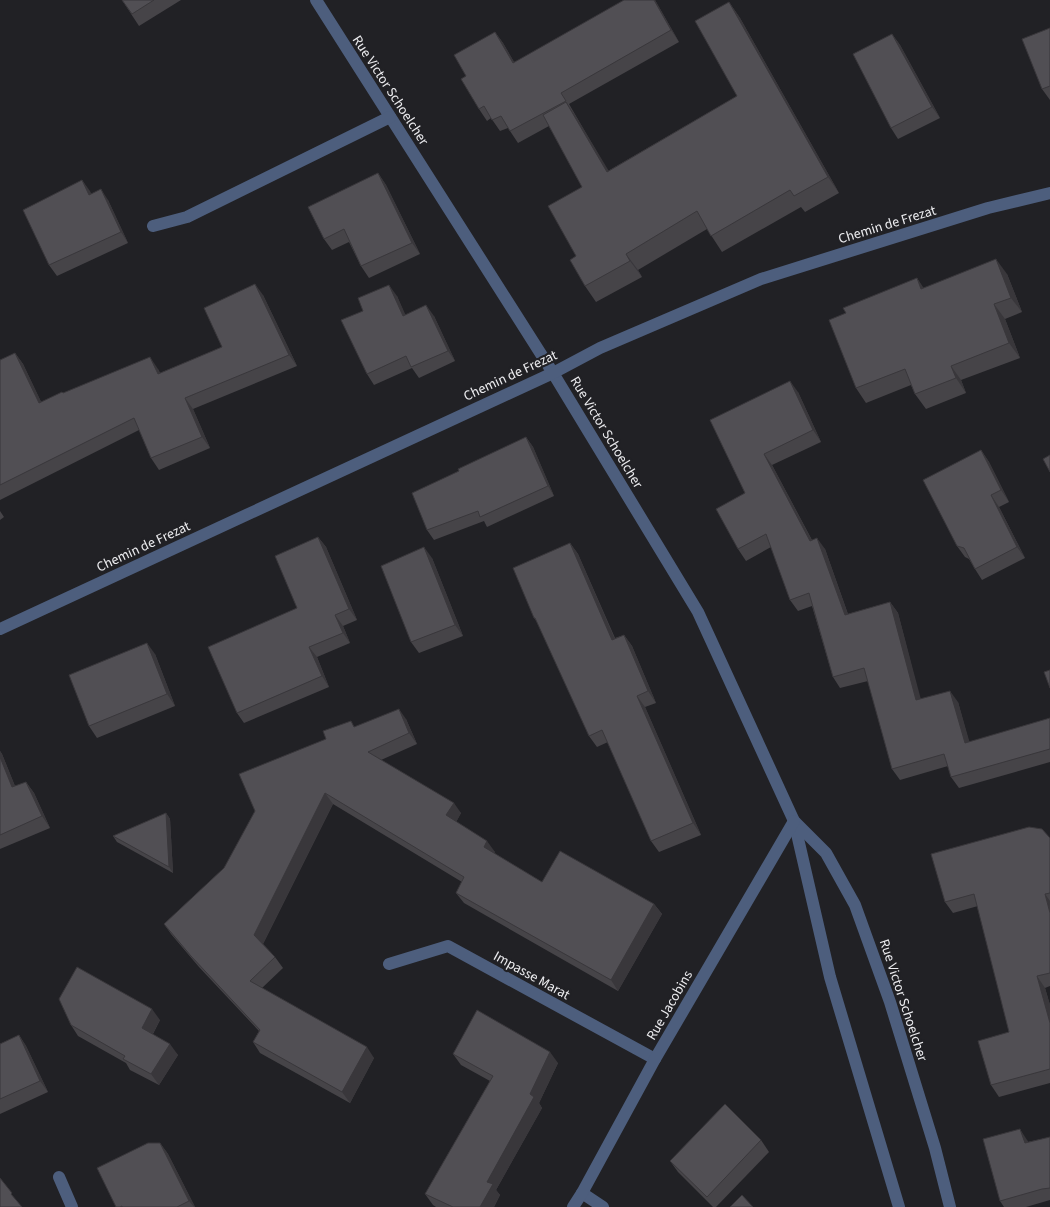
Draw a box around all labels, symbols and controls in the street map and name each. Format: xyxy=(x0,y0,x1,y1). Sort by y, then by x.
street label: Rue Victor Schoelcher xyxy=(347,32,433,150)
street label: Chemin de Frezat xyxy=(836,201,939,249)
street label: Chemin de Frezat xyxy=(460,345,561,406)
street label: Rue Victor Schoelcher xyxy=(565,373,648,492)
street label: Chemin de Frezat xyxy=(93,516,194,577)
street label: Rue Victor Schoelcher xyxy=(874,937,932,1064)
street label: Impasse Marat xyxy=(490,947,574,1005)
street label: Rue Jacobins xyxy=(642,967,698,1044)

